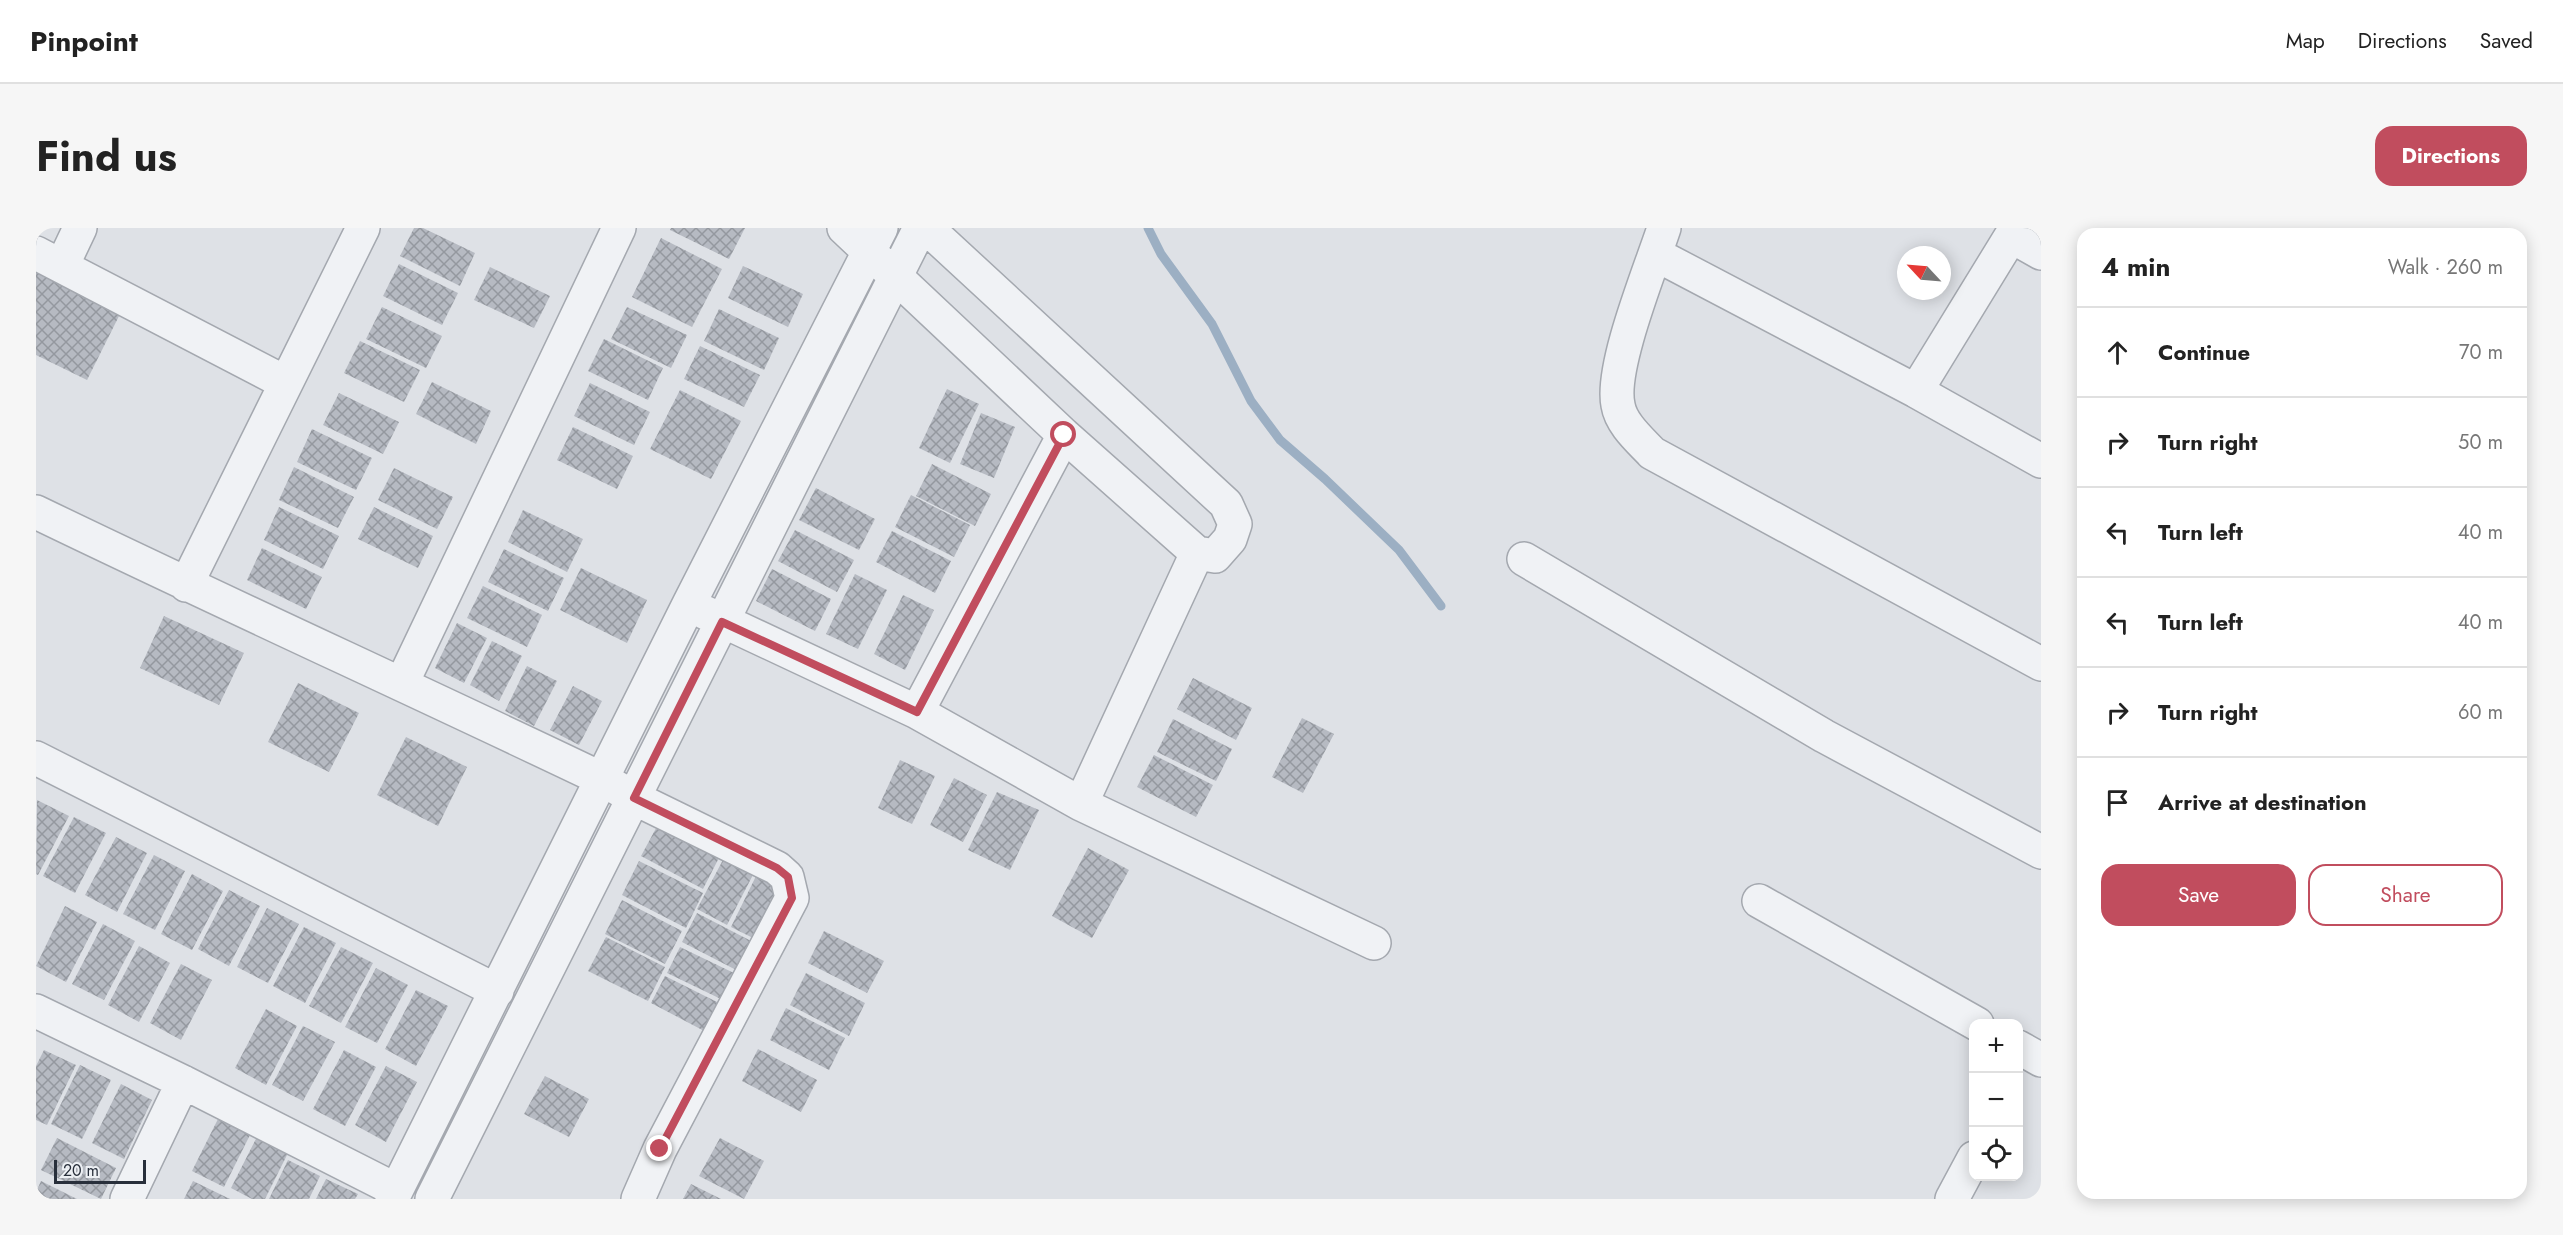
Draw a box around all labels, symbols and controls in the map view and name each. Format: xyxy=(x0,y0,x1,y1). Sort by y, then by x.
text: Pinpoint xyxy=(30,21,138,62)
text: Map xyxy=(2286,26,2325,56)
text: Directions xyxy=(2358,26,2447,56)
text: Saved xyxy=(2480,26,2533,56)
text: Find us xyxy=(36,126,177,187)
button: Directions xyxy=(2375,126,2527,186)
north arrow xyxy=(1897,246,1951,300)
text: 4 min xyxy=(2101,248,2170,286)
text: Walk · 260 m xyxy=(2388,253,2503,282)
icon: ahead xyxy=(2101,336,2134,369)
text: Continue xyxy=(2158,336,2250,368)
text: 70 m xyxy=(2459,338,2503,367)
route start xyxy=(1050,421,1076,447)
icon: right xyxy=(2101,426,2134,459)
text: Turn right xyxy=(2158,426,2258,458)
text: 50 m xyxy=(2458,428,2503,457)
icon: left xyxy=(2101,516,2134,549)
text: Turn left xyxy=(2158,516,2243,548)
text: 40 m xyxy=(2458,518,2503,547)
icon: left xyxy=(2101,606,2134,639)
text: Turn left xyxy=(2158,606,2243,638)
text: 40 m xyxy=(2458,608,2503,637)
icon: right xyxy=(2101,696,2134,729)
text: Turn right xyxy=(2158,696,2258,728)
text: 60 m xyxy=(2458,698,2503,727)
icon: arrive xyxy=(2101,786,2134,819)
text: Arrive at destination xyxy=(2158,786,2367,818)
button: Save xyxy=(2101,864,2296,926)
button: Share xyxy=(2308,864,2503,926)
map controls xyxy=(1969,1019,2023,1181)
button: + xyxy=(1969,1019,2023,1073)
button: − xyxy=(1969,1073,2023,1127)
button: locate xyxy=(1969,1127,2023,1181)
route end xyxy=(646,1135,672,1161)
scale bar xyxy=(54,1157,146,1184)
text: 20 m xyxy=(63,1159,99,1182)

